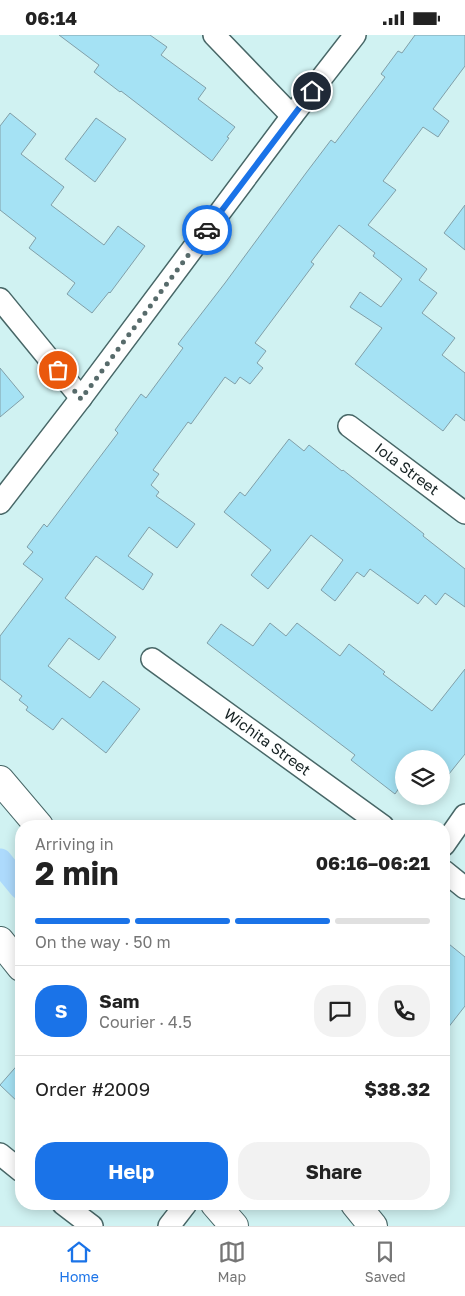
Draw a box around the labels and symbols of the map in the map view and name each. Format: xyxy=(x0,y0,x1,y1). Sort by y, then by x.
pin xyxy=(291,70,333,112)
courier xyxy=(182,205,232,255)
pin xyxy=(37,349,79,391)
street label: Iola Street xyxy=(372,439,443,498)
street label: Wichita Street xyxy=(221,704,315,779)

